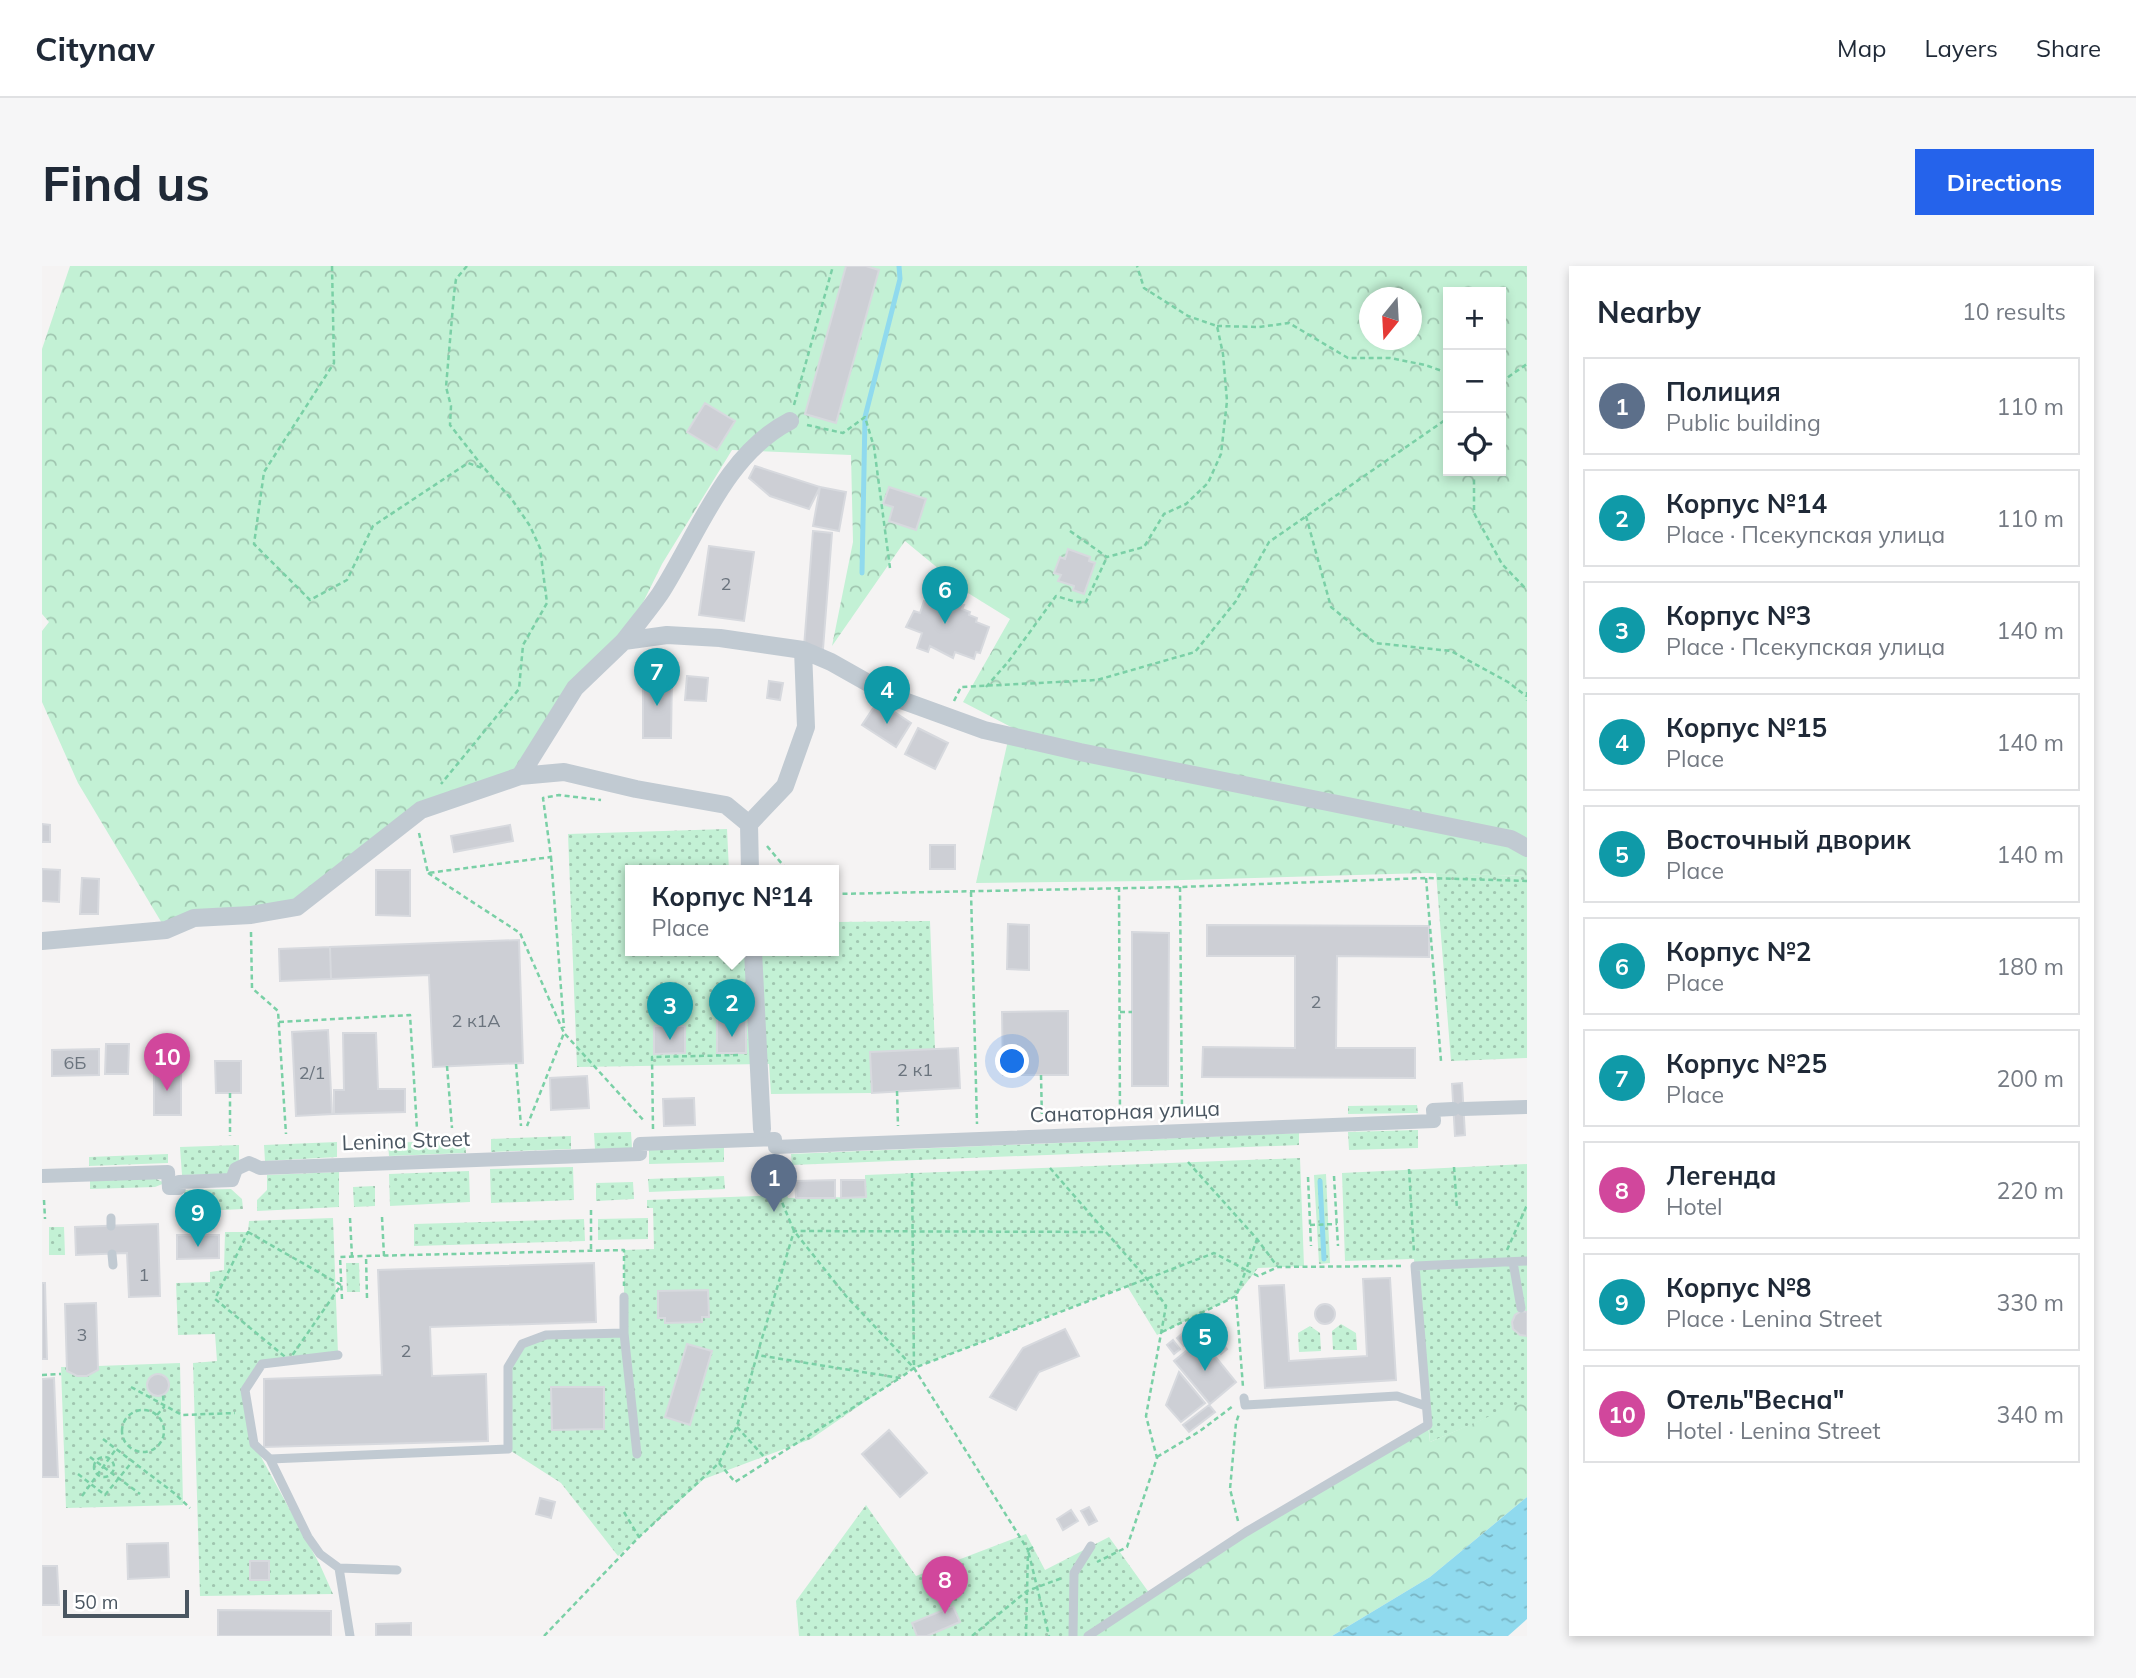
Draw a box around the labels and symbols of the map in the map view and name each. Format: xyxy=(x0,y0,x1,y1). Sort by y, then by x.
north arrow xyxy=(1359,287,1422,350)
pin: 6 xyxy=(922,566,968,624)
house number: 2 xyxy=(721,572,731,595)
pin: 7 xyxy=(634,648,680,706)
pin: 4 xyxy=(864,666,910,724)
pin: 2 xyxy=(709,979,755,1037)
pin: 3 xyxy=(647,982,693,1040)
house number: 2 xyxy=(1311,990,1321,1013)
house number: 2 к1А xyxy=(451,1009,501,1032)
pin: 10 xyxy=(144,1033,190,1091)
your location xyxy=(995,1044,1029,1078)
house number: 6Б xyxy=(64,1051,87,1074)
house number: 2 к1 xyxy=(897,1058,933,1081)
house number: 2/1 xyxy=(299,1061,325,1084)
street label: Санаторная улица xyxy=(1029,1095,1221,1127)
street label: Lenina Street xyxy=(341,1125,471,1155)
pin: 1 xyxy=(751,1154,797,1212)
pin: 9 xyxy=(175,1189,221,1247)
house number: 1 xyxy=(139,1263,149,1286)
pin: 5 xyxy=(1182,1313,1228,1371)
house number: 3 xyxy=(77,1323,87,1346)
house number: 2 xyxy=(401,1339,411,1362)
pin: 8 xyxy=(922,1556,968,1614)
scale bar xyxy=(63,1587,189,1619)

